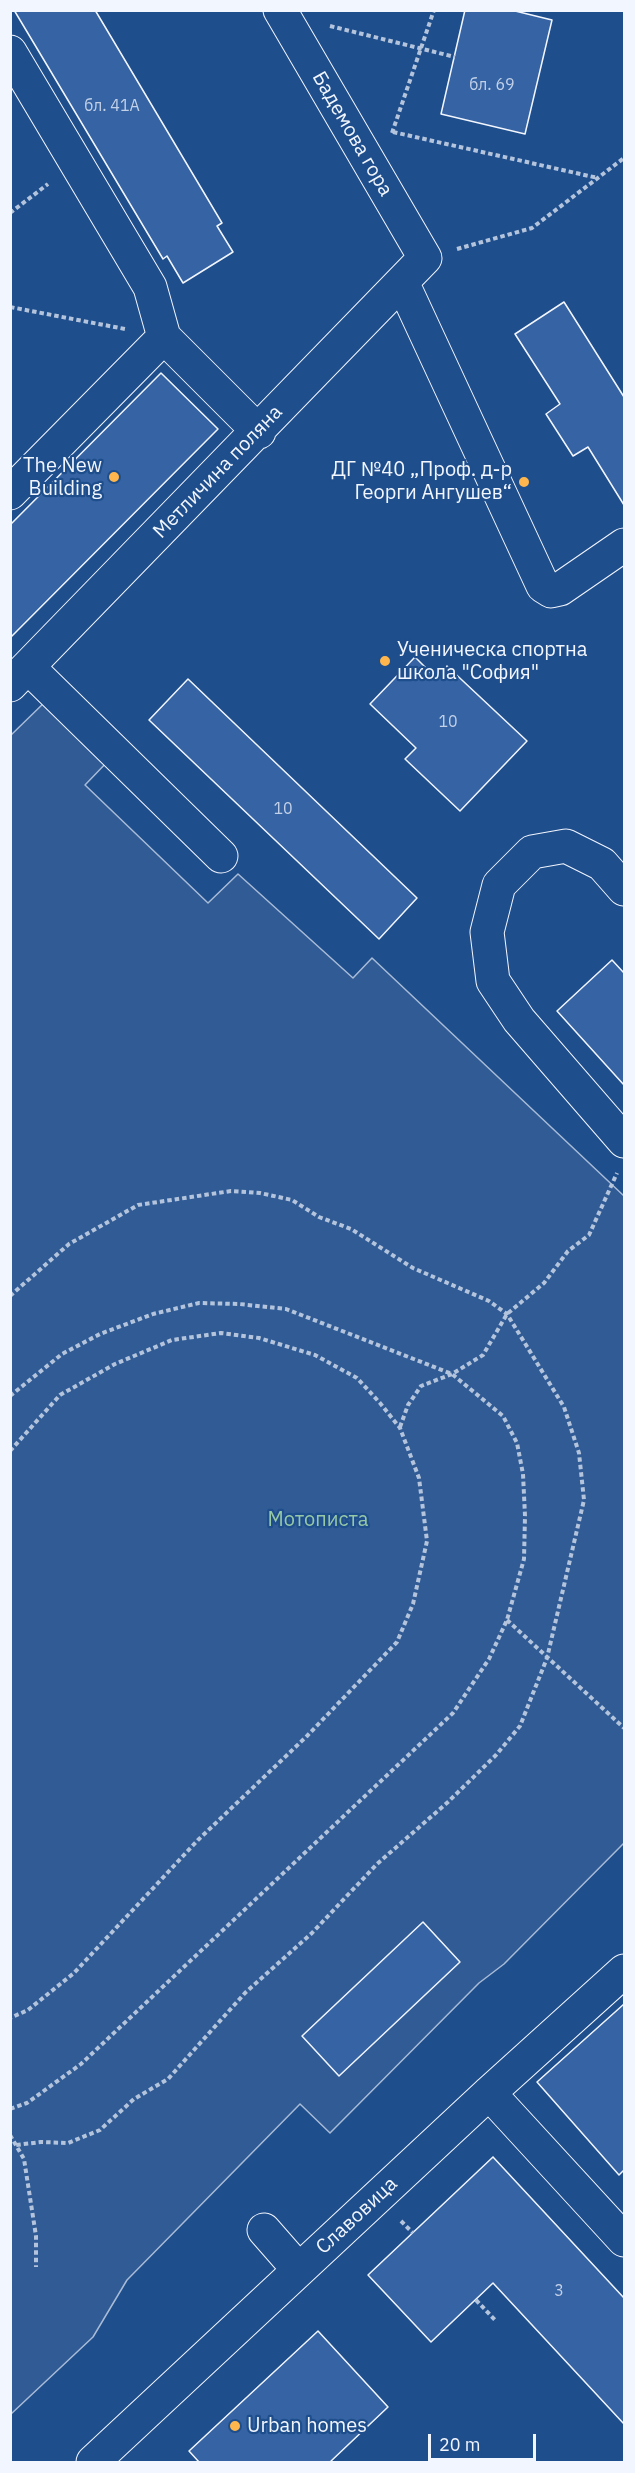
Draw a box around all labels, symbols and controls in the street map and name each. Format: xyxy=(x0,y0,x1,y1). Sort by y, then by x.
street label: Бадемова гора xyxy=(307,67,397,201)
house number: бл. 69 xyxy=(469,75,515,95)
house number: бл. 41А xyxy=(84,96,140,116)
street label: Метличина поляна xyxy=(148,400,288,544)
place label: The New Building xyxy=(23,454,102,501)
place label: ДГ №40 „Проф. д-р Георги Ангушев“ xyxy=(331,458,512,505)
marker: The New Building xyxy=(107,470,121,484)
marker: ДГ №40 „Проф. д-р Георги Ангушев“ xyxy=(517,475,531,489)
place label: Ученическа спортна школа "София" xyxy=(397,638,587,685)
marker: Ученическа спортна школа "София" xyxy=(378,654,392,668)
house number: 10 xyxy=(438,712,458,732)
house number: 10 xyxy=(273,799,293,819)
park label: Мотописта xyxy=(268,1508,368,1532)
street label: Славовица xyxy=(311,2172,403,2260)
house number: 3 xyxy=(554,2281,564,2301)
place label: Urban homes xyxy=(247,2414,367,2438)
marker: Urban homes xyxy=(228,2419,242,2433)
scale bar xyxy=(431,2422,539,2460)
text: 20 m xyxy=(439,2433,481,2456)

